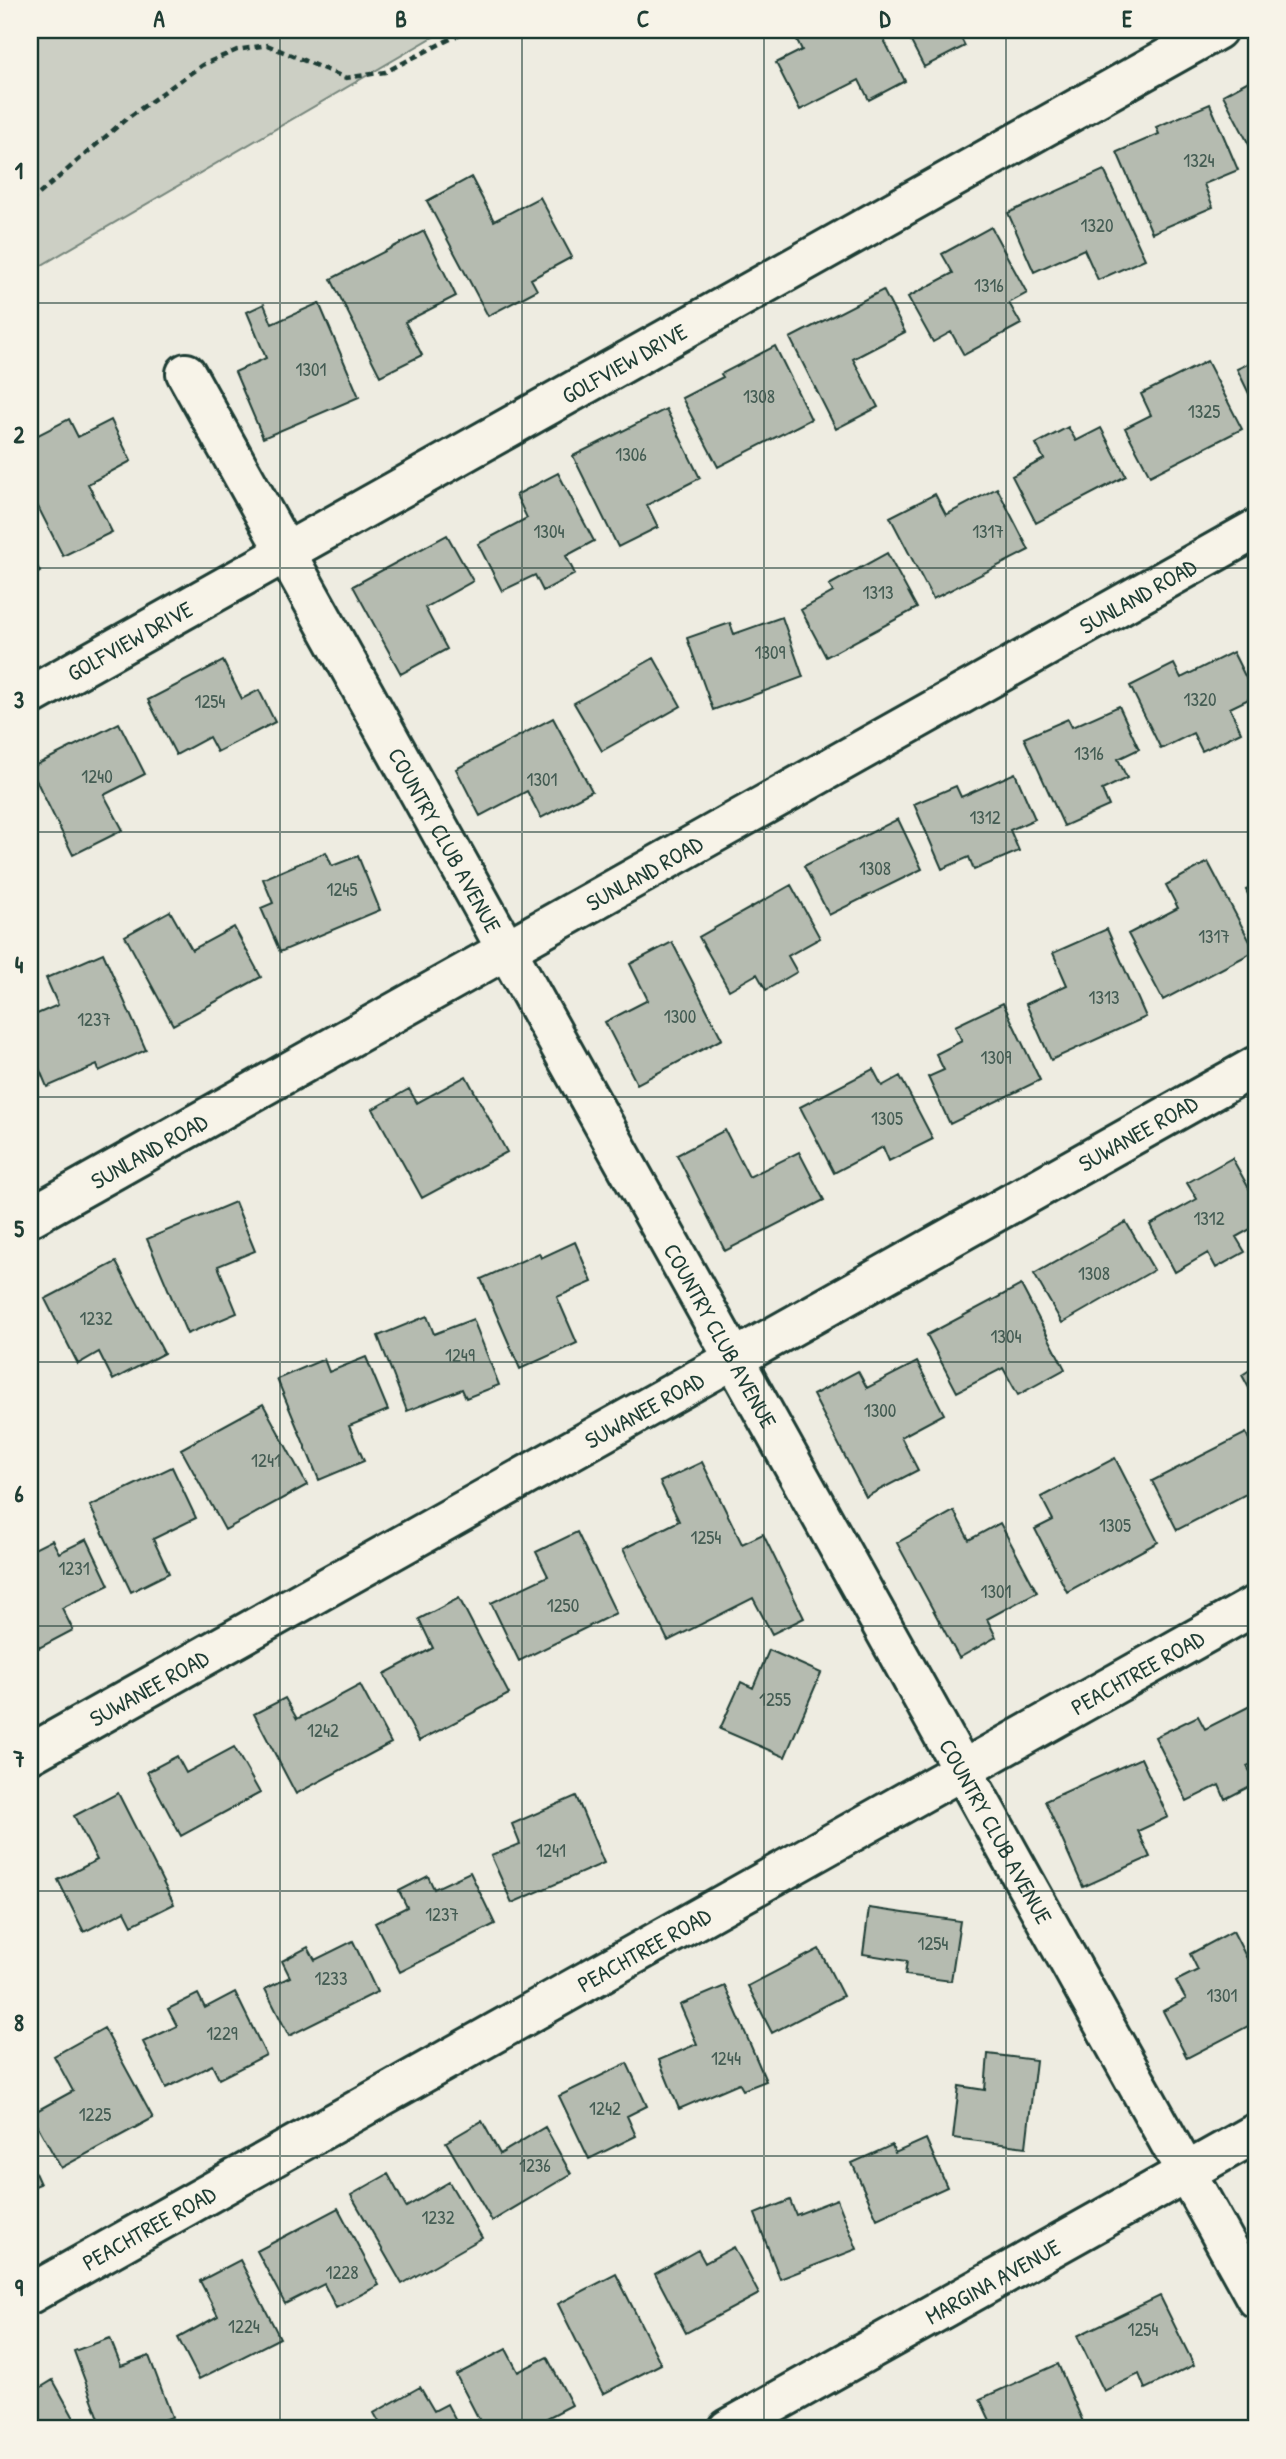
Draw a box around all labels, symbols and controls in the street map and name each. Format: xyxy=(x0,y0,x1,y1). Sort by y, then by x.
text: A xyxy=(153,3,165,34)
text: B xyxy=(395,3,407,34)
text: C xyxy=(637,3,649,34)
text: D xyxy=(880,3,892,34)
text: E xyxy=(1122,3,1133,34)
house number: 1324 xyxy=(1183,147,1215,173)
text: 1 xyxy=(15,155,23,186)
house number: 1320 xyxy=(1081,212,1113,238)
house number: 1316 xyxy=(974,272,1004,298)
street label: GOLFVIEW DRIVE xyxy=(556,315,692,410)
house number: 1301 xyxy=(296,356,327,382)
house number: 1308 xyxy=(743,383,775,409)
house number: 1325 xyxy=(1188,398,1220,424)
text: 2 xyxy=(14,419,25,450)
house number: 1306 xyxy=(615,441,647,467)
house number: 1304 xyxy=(533,518,565,544)
house number: 1317 xyxy=(972,518,1004,544)
street label: SUNLAND ROAD xyxy=(1074,550,1201,641)
house number: 1313 xyxy=(863,579,893,605)
street label: GOLFVIEW DRIVE xyxy=(61,593,198,688)
house number: 1309 xyxy=(755,639,785,665)
text: 3 xyxy=(14,684,24,715)
house number: 1320 xyxy=(1184,686,1216,712)
house number: 1254 xyxy=(195,688,225,714)
house number: 1316 xyxy=(1074,740,1104,766)
street label: COUNTRY CLUB AVENUE xyxy=(382,742,509,938)
house number: 1240 xyxy=(81,763,113,789)
house number: 1301 xyxy=(527,766,558,792)
house number: 1312 xyxy=(969,804,1001,830)
street label: SUNLAND ROAD xyxy=(580,827,708,918)
house number: 1308 xyxy=(859,855,891,881)
house number: 1245 xyxy=(327,876,357,902)
house number: 1317 xyxy=(1198,923,1230,949)
text: 4 xyxy=(15,949,24,980)
house number: 1313 xyxy=(1089,984,1119,1010)
house number: 1300 xyxy=(664,1003,696,1029)
house number: 1237 xyxy=(77,1006,111,1032)
house number: 1309 xyxy=(981,1044,1011,1070)
street label: SUWANEE ROAD xyxy=(1072,1087,1203,1178)
street label: SUNLAND ROAD xyxy=(85,1105,213,1196)
house number: 1305 xyxy=(871,1105,903,1131)
house number: 1312 xyxy=(1193,1205,1225,1231)
text: 5 xyxy=(14,1213,24,1244)
street label: COUNTRY CLUB AVENUE xyxy=(657,1237,785,1433)
house number: 1308 xyxy=(1078,1260,1110,1286)
house number: 1232 xyxy=(79,1305,113,1331)
house number: 1304 xyxy=(990,1323,1022,1349)
house number: 1249 xyxy=(445,1342,475,1368)
street label: SUWANEE ROAD xyxy=(579,1364,709,1455)
house number: 1300 xyxy=(864,1397,896,1423)
house number: 1241 xyxy=(251,1447,281,1473)
text: 6 xyxy=(14,1478,24,1509)
house number: 1305 xyxy=(1099,1512,1131,1538)
house number: 1254 xyxy=(691,1524,721,1550)
house number: 1231 xyxy=(58,1555,90,1581)
house number: 1301 xyxy=(981,1578,1012,1604)
house number: 1250 xyxy=(547,1592,579,1618)
street label: PEACHTREE ROAD xyxy=(1065,1622,1209,1722)
street label: SUWANEE ROAD xyxy=(83,1642,214,1733)
house number: 1255 xyxy=(759,1686,791,1712)
house number: 1242 xyxy=(307,1717,339,1743)
street label: COUNTRY CLUB AVENUE xyxy=(932,1733,1060,1929)
text: 7 xyxy=(12,1743,25,1774)
house number: 1241 xyxy=(536,1837,566,1863)
street label: PEACHTREE ROAD xyxy=(572,1899,716,1999)
house number: 1237 xyxy=(425,1901,459,1927)
house number: 1254 xyxy=(918,1930,948,1956)
house number: 1233 xyxy=(315,1965,347,1991)
house number: 1301 xyxy=(1207,1982,1238,2008)
text: 8 xyxy=(14,2007,24,2038)
house number: 1229 xyxy=(206,2020,238,2046)
house number: 1244 xyxy=(711,2045,741,2071)
house number: 1242 xyxy=(589,2095,621,2121)
house number: 1225 xyxy=(79,2101,111,2127)
house number: 1236 xyxy=(519,2152,551,2178)
street label: PEACHTREE ROAD xyxy=(76,2178,221,2277)
house number: 1232 xyxy=(421,2204,455,2230)
street label: MARGINA AVENUE xyxy=(919,2231,1065,2331)
house number: 1228 xyxy=(326,2259,358,2285)
text: 9 xyxy=(15,2272,24,2303)
house number: 1224 xyxy=(228,2313,260,2339)
house number: 1254 xyxy=(1128,2316,1158,2342)

